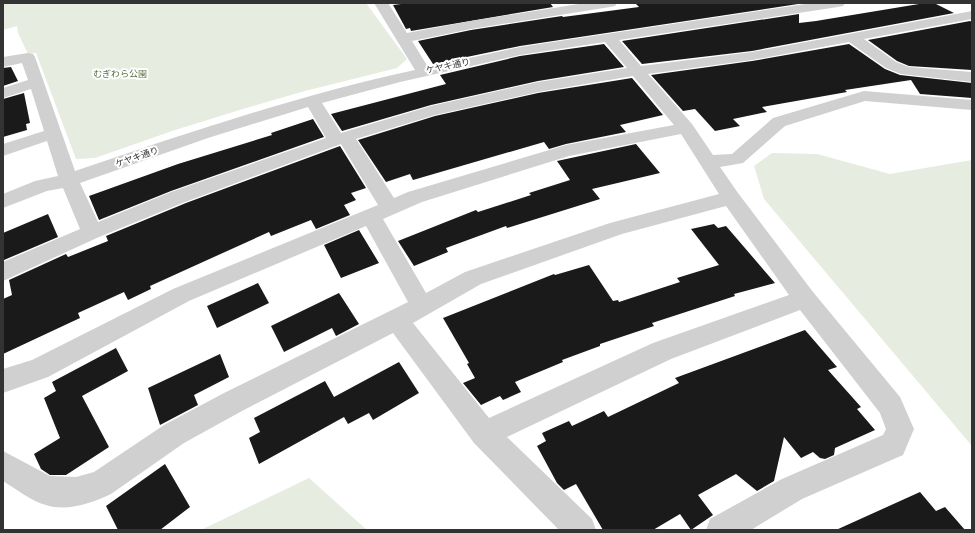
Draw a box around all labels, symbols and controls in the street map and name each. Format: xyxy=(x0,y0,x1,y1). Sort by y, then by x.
street label: ケヤキ通り xyxy=(425,55,471,76)
park label: むぎわら公園 xyxy=(93,68,147,79)
street label: ケヤキ通り xyxy=(114,144,160,169)

